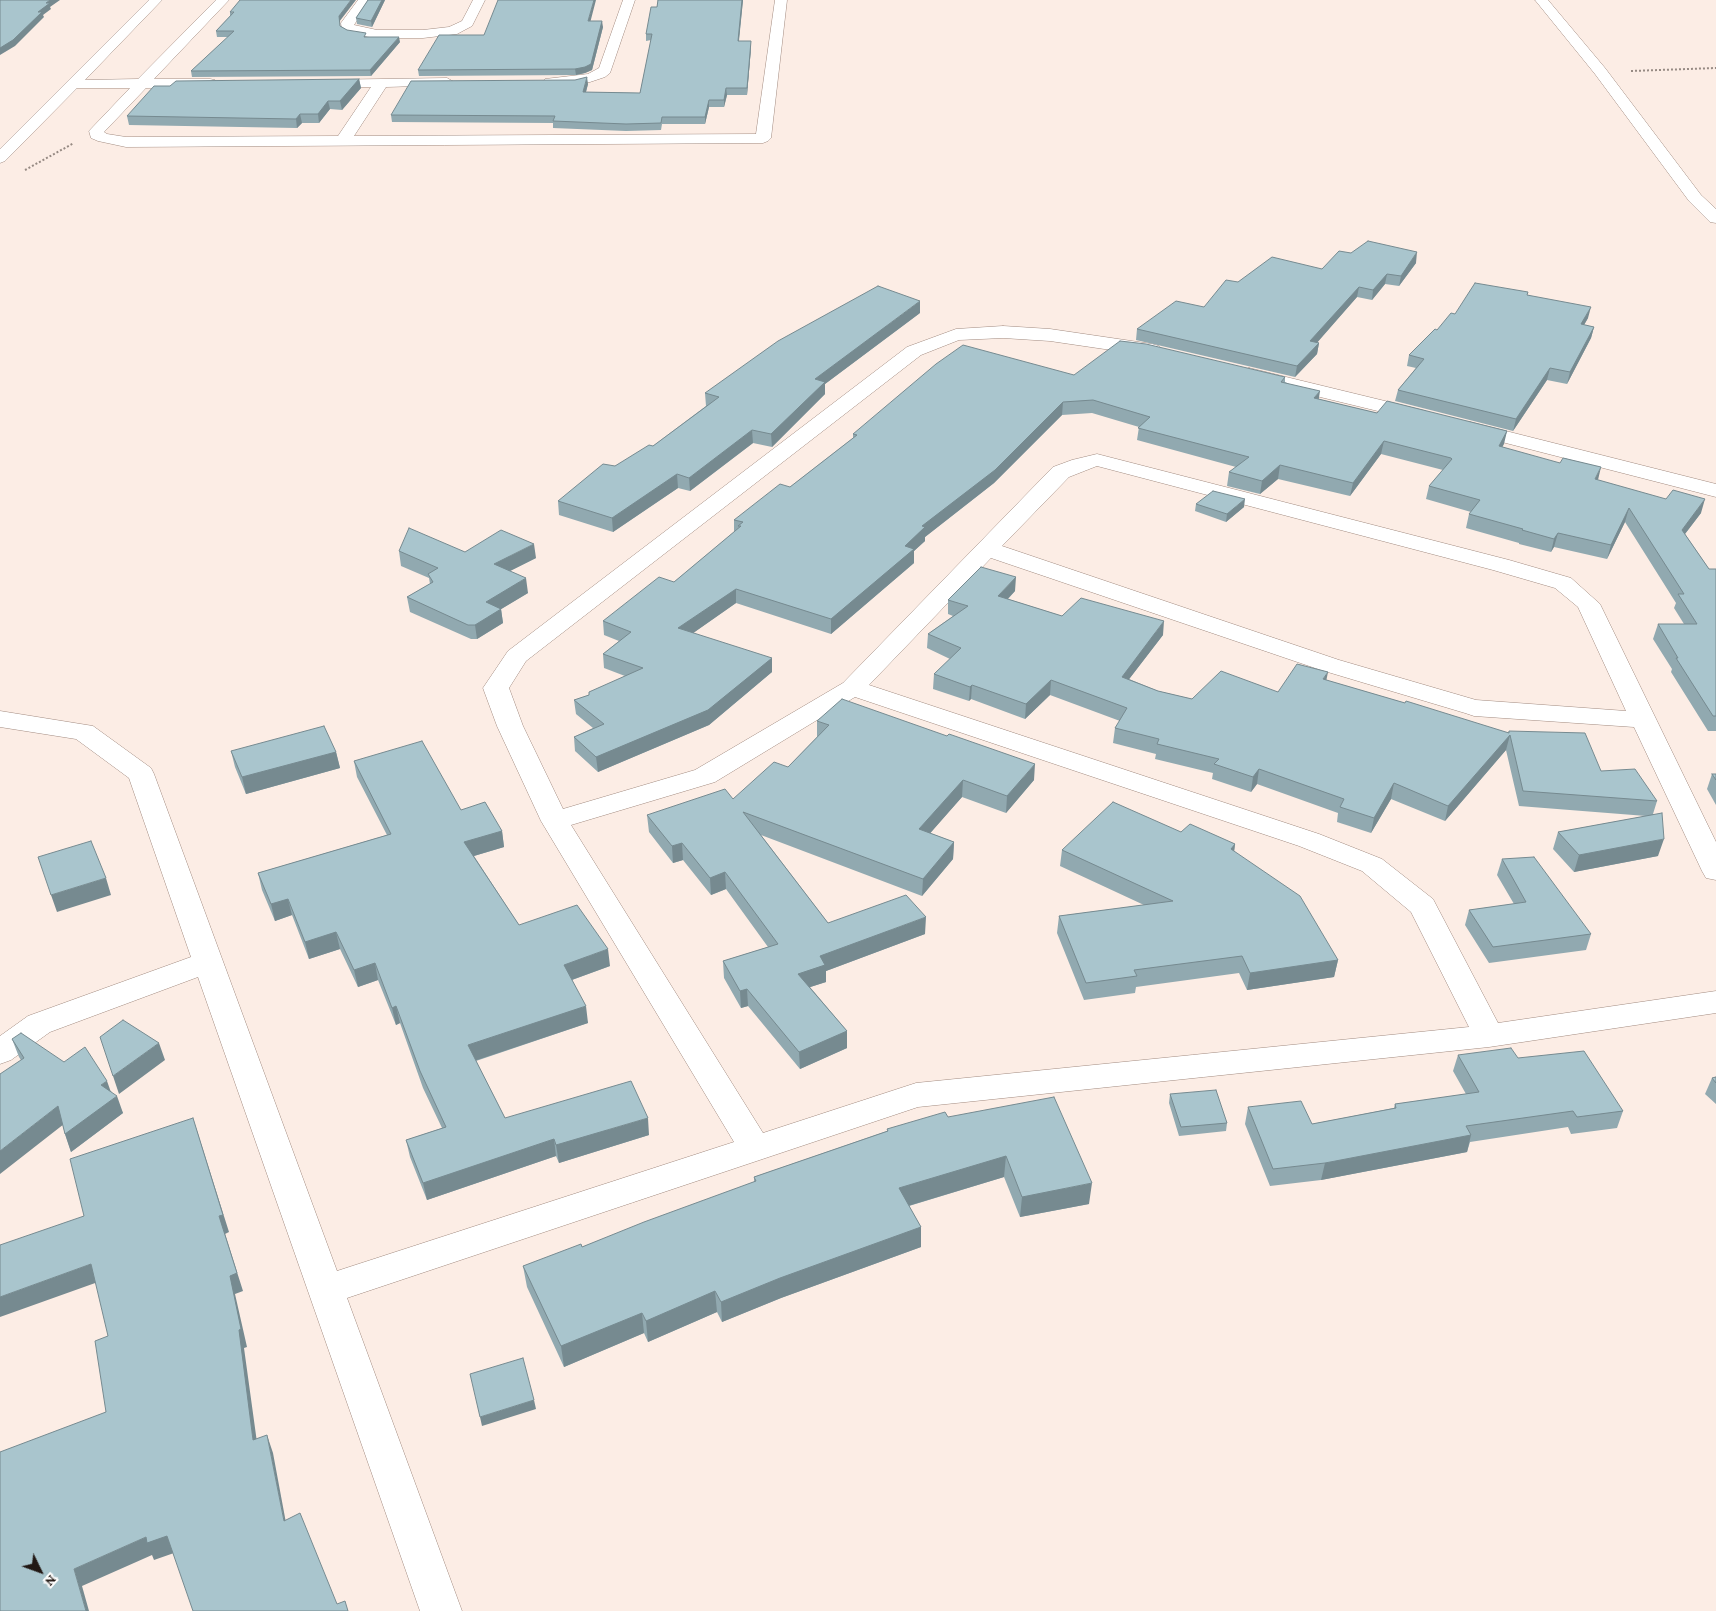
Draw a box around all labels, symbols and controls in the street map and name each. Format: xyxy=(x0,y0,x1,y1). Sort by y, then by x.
north arrow xyxy=(15,1546,65,1596)
text: N xyxy=(42,1572,60,1590)

